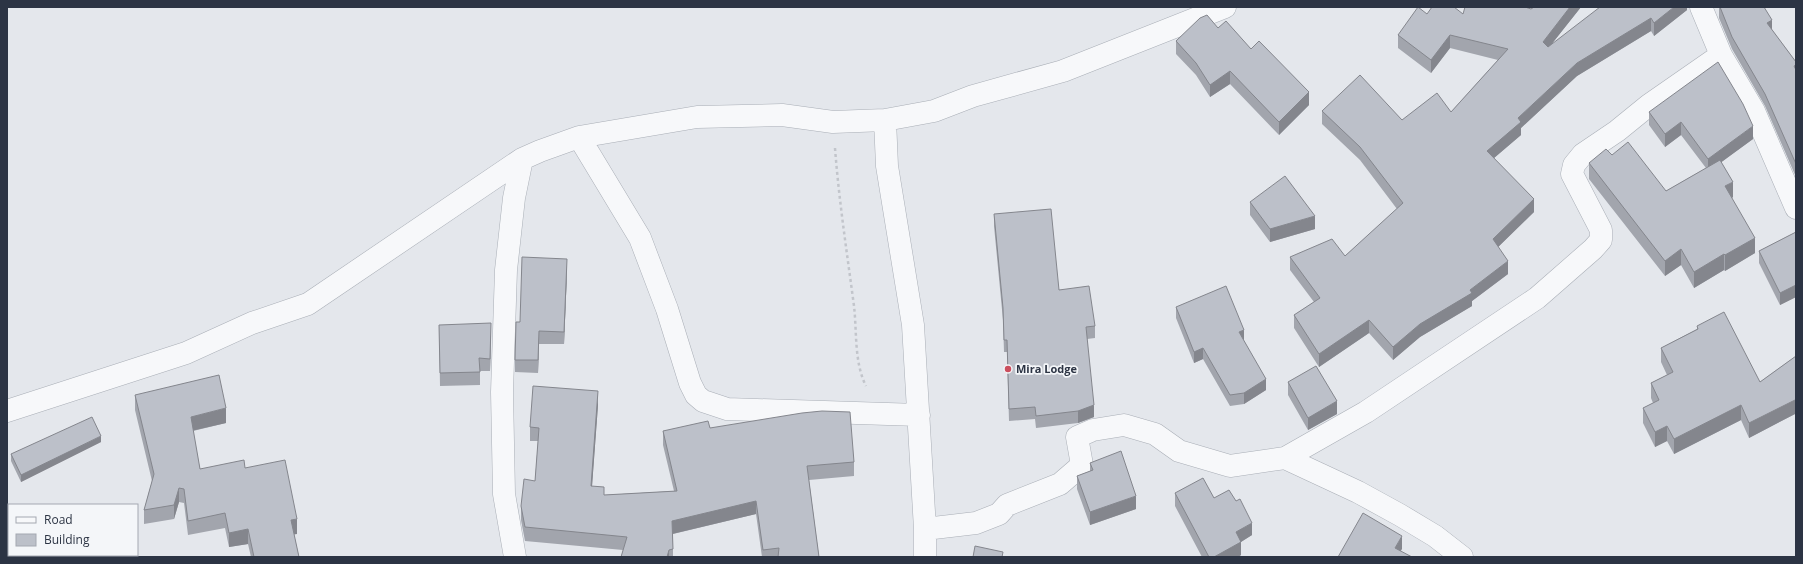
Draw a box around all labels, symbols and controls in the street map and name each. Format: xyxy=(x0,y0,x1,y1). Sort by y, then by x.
place label: Mira Lodge xyxy=(1016,361,1077,376)
marker: Mira Lodge xyxy=(1003,364,1013,374)
legend xyxy=(8,504,138,556)
text: Road xyxy=(44,511,73,528)
text: Building xyxy=(44,531,90,548)

